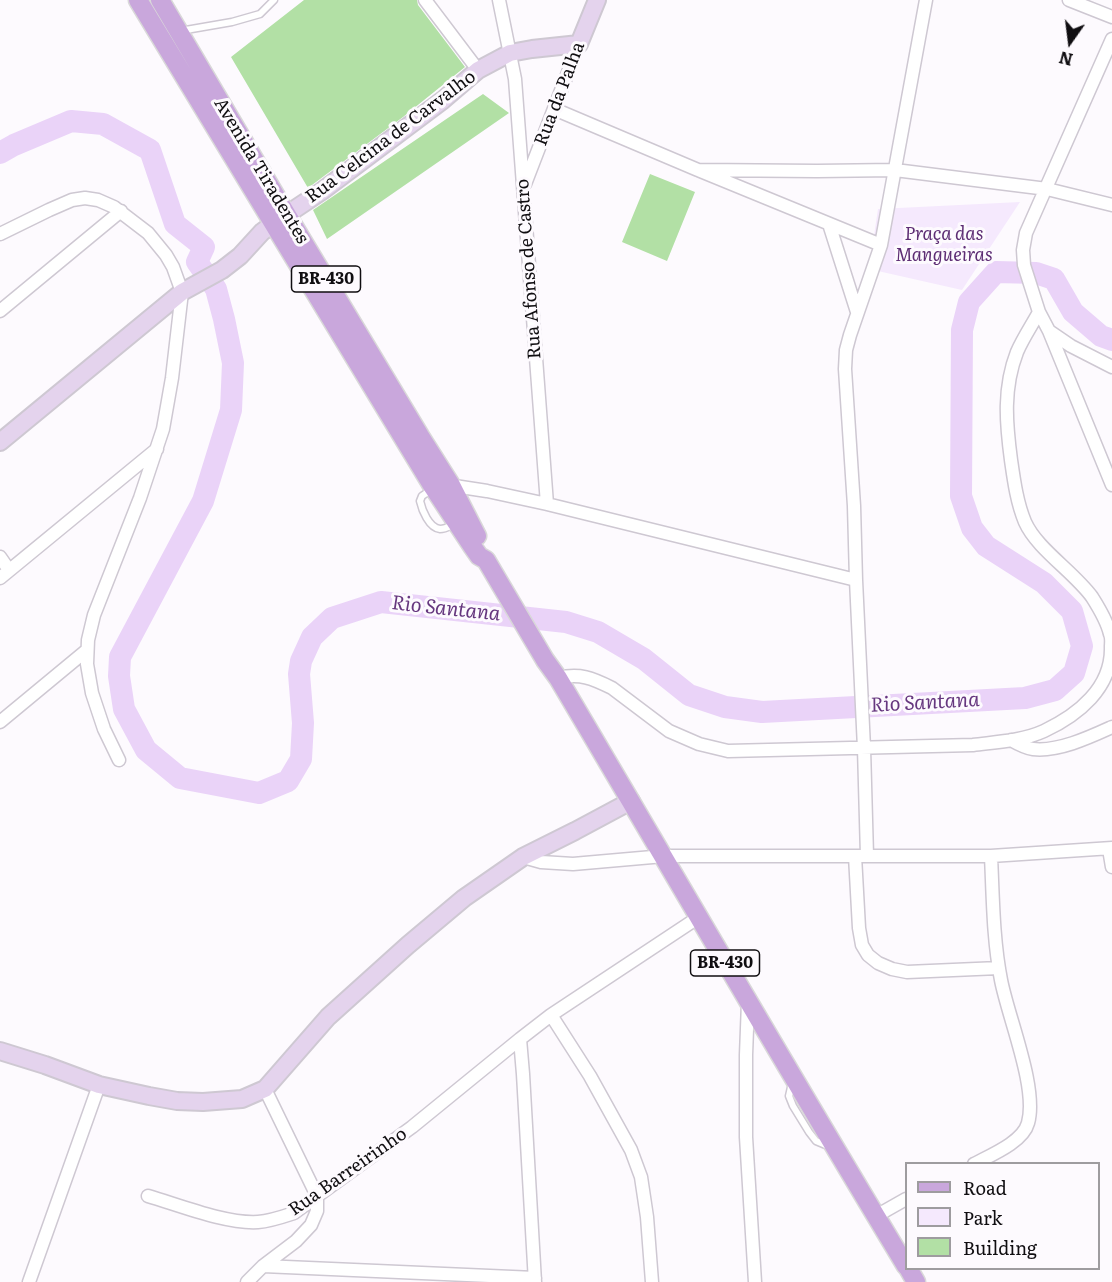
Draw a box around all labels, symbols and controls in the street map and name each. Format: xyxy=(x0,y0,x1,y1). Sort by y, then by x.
north arrow xyxy=(1040,12,1100,72)
street label: Rua da Palha xyxy=(530,39,590,149)
text: N xyxy=(1056,46,1075,73)
street label: Rua Celcina de Carvalho xyxy=(302,66,480,208)
street label: Avenida Tiradentes xyxy=(209,94,313,248)
street label: Rua Afonso de Castro xyxy=(512,178,546,360)
park label: Praça das Mangueiras xyxy=(895,224,993,266)
road number: BR-430 xyxy=(292,266,360,292)
water label: Rio Santana xyxy=(390,591,502,627)
water label: Rio Santana xyxy=(870,688,980,718)
road number: BR-430 xyxy=(690,950,760,976)
street label: Rua Barreirinho xyxy=(285,1123,411,1221)
legend xyxy=(905,1162,1100,1270)
text: Road xyxy=(963,1174,1007,1201)
text: Park xyxy=(963,1204,1002,1231)
text: Building xyxy=(963,1234,1037,1261)

